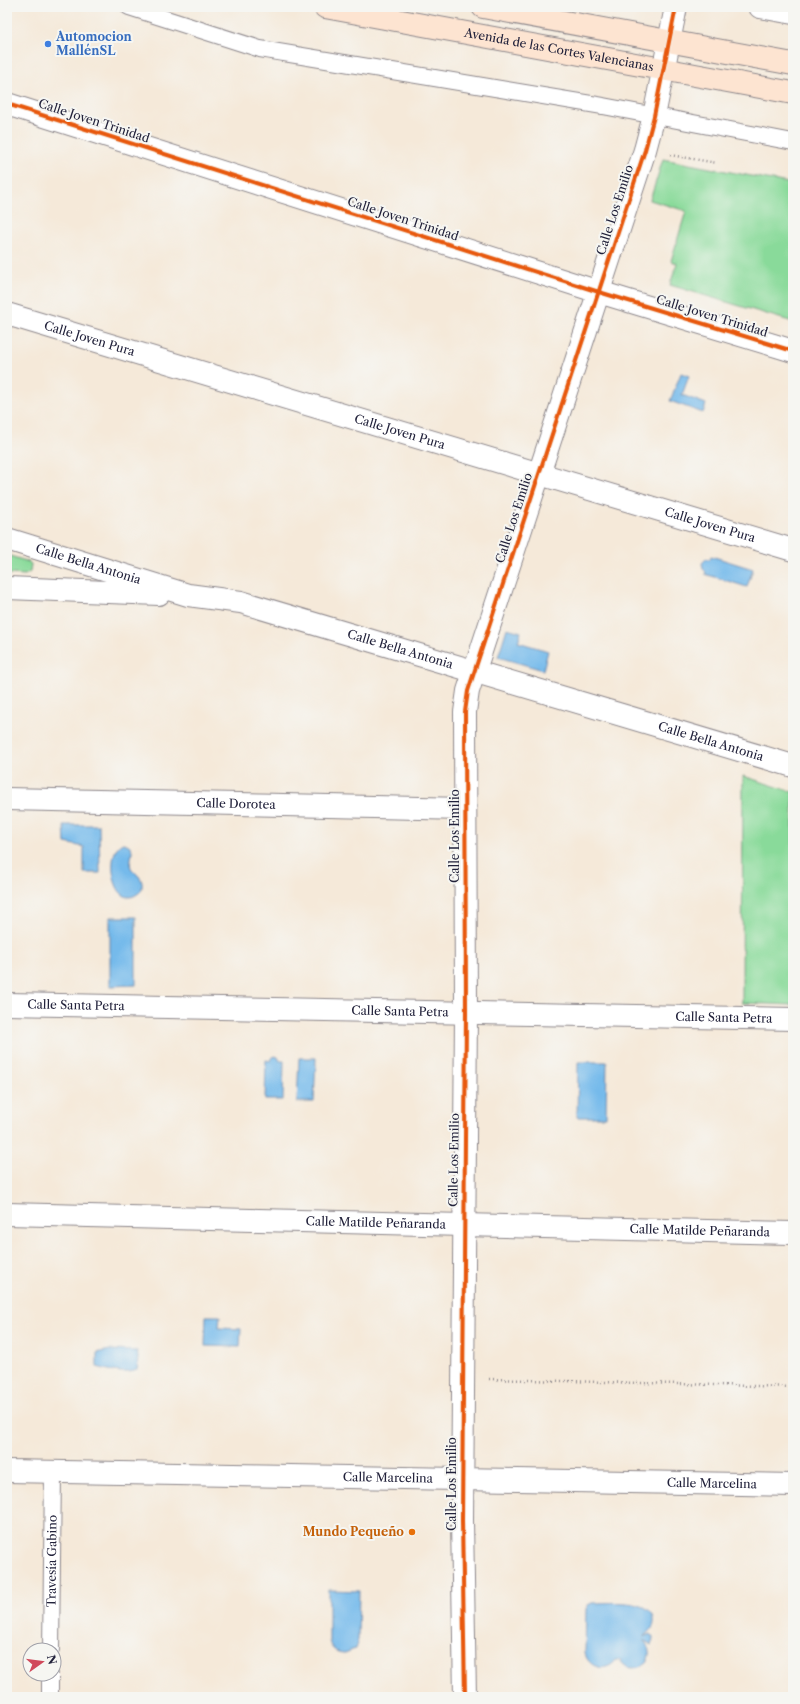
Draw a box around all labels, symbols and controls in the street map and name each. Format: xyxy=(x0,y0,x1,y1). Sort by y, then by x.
street label: Avenida de las Cortes Valencianas xyxy=(462,25,655,74)
place label: Automocion MallénSL xyxy=(55,29,133,58)
marker: Automocion MallénSL xyxy=(43,39,53,49)
street label: Calle Joven Trinidad xyxy=(37,95,152,146)
street label: Calle Los Emilio xyxy=(593,163,636,257)
street label: Calle Joven Trinidad xyxy=(346,193,461,244)
street label: Calle Joven Trinidad xyxy=(654,291,771,340)
street label: Calle Joven Pura xyxy=(42,318,137,359)
street label: Calle Joven Pura xyxy=(353,411,448,452)
street label: Calle Los Emilio xyxy=(492,471,535,565)
street label: Calle Joven Pura xyxy=(663,504,758,546)
street label: Calle Bella Antonia xyxy=(34,540,143,587)
street label: Calle Bella Antonia xyxy=(346,626,456,672)
street label: Calle Bella Antonia xyxy=(656,718,766,764)
street label: Calle Los Emilio xyxy=(447,789,462,883)
street label: Calle Dorotea xyxy=(196,795,276,812)
street label: Calle Santa Petra xyxy=(27,996,125,1013)
street label: Calle Santa Petra xyxy=(351,1003,449,1019)
street label: Calle Santa Petra xyxy=(675,1009,773,1026)
street label: Calle Los Emilio xyxy=(445,1113,462,1207)
street label: Calle Matilde Peñaranda xyxy=(306,1213,447,1232)
street label: Calle Matilde Peñaranda xyxy=(629,1221,771,1239)
street label: Calle Los Emilio xyxy=(444,1437,459,1531)
street label: Calle Marcelina xyxy=(343,1469,434,1486)
street label: Calle Marcelina xyxy=(667,1475,758,1491)
street label: Travesía Gabino xyxy=(43,1515,60,1607)
place label: Mundo Pequeño xyxy=(303,1524,404,1539)
marker: Mundo Pequeño xyxy=(407,1527,417,1537)
north arrow xyxy=(22,1642,62,1682)
text: N xyxy=(44,1653,60,1666)

